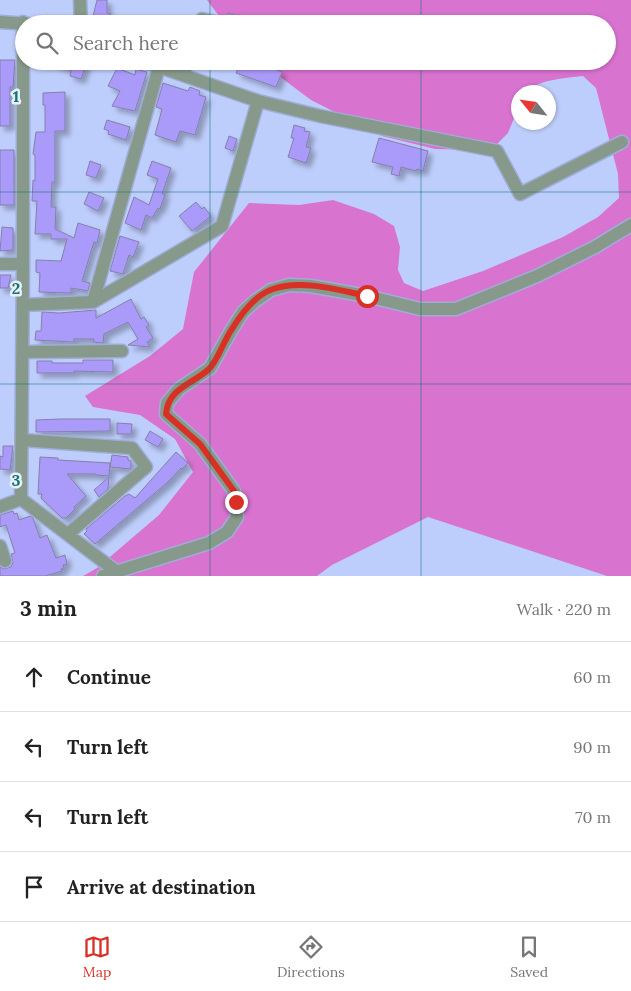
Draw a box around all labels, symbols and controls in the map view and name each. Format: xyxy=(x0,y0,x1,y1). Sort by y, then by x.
search box xyxy=(15,15,616,70)
icon: search xyxy=(33,29,61,57)
text: Search here xyxy=(73,31,179,55)
north arrow xyxy=(511,85,556,130)
text: 1 xyxy=(13,86,19,106)
text: 2 xyxy=(12,278,20,298)
route start xyxy=(356,285,379,308)
text: 3 xyxy=(12,470,21,490)
route end xyxy=(225,491,248,514)
text: 3 min xyxy=(20,595,77,622)
text: Walk · 220 m xyxy=(516,599,611,619)
icon: ahead xyxy=(20,663,48,691)
text: Continue xyxy=(67,665,151,689)
text: 60 m xyxy=(573,667,611,687)
icon: left xyxy=(20,733,48,761)
text: Turn left xyxy=(67,735,148,759)
text: 90 m xyxy=(573,737,611,757)
icon: left xyxy=(20,803,48,831)
text: Turn left xyxy=(67,805,148,829)
text: 70 m xyxy=(575,807,611,827)
icon: arrive xyxy=(20,873,48,901)
text: Arrive at destination xyxy=(67,875,256,899)
tab: Map xyxy=(83,933,111,981)
tab: Directions xyxy=(277,933,345,981)
tab: Saved xyxy=(510,933,548,981)

